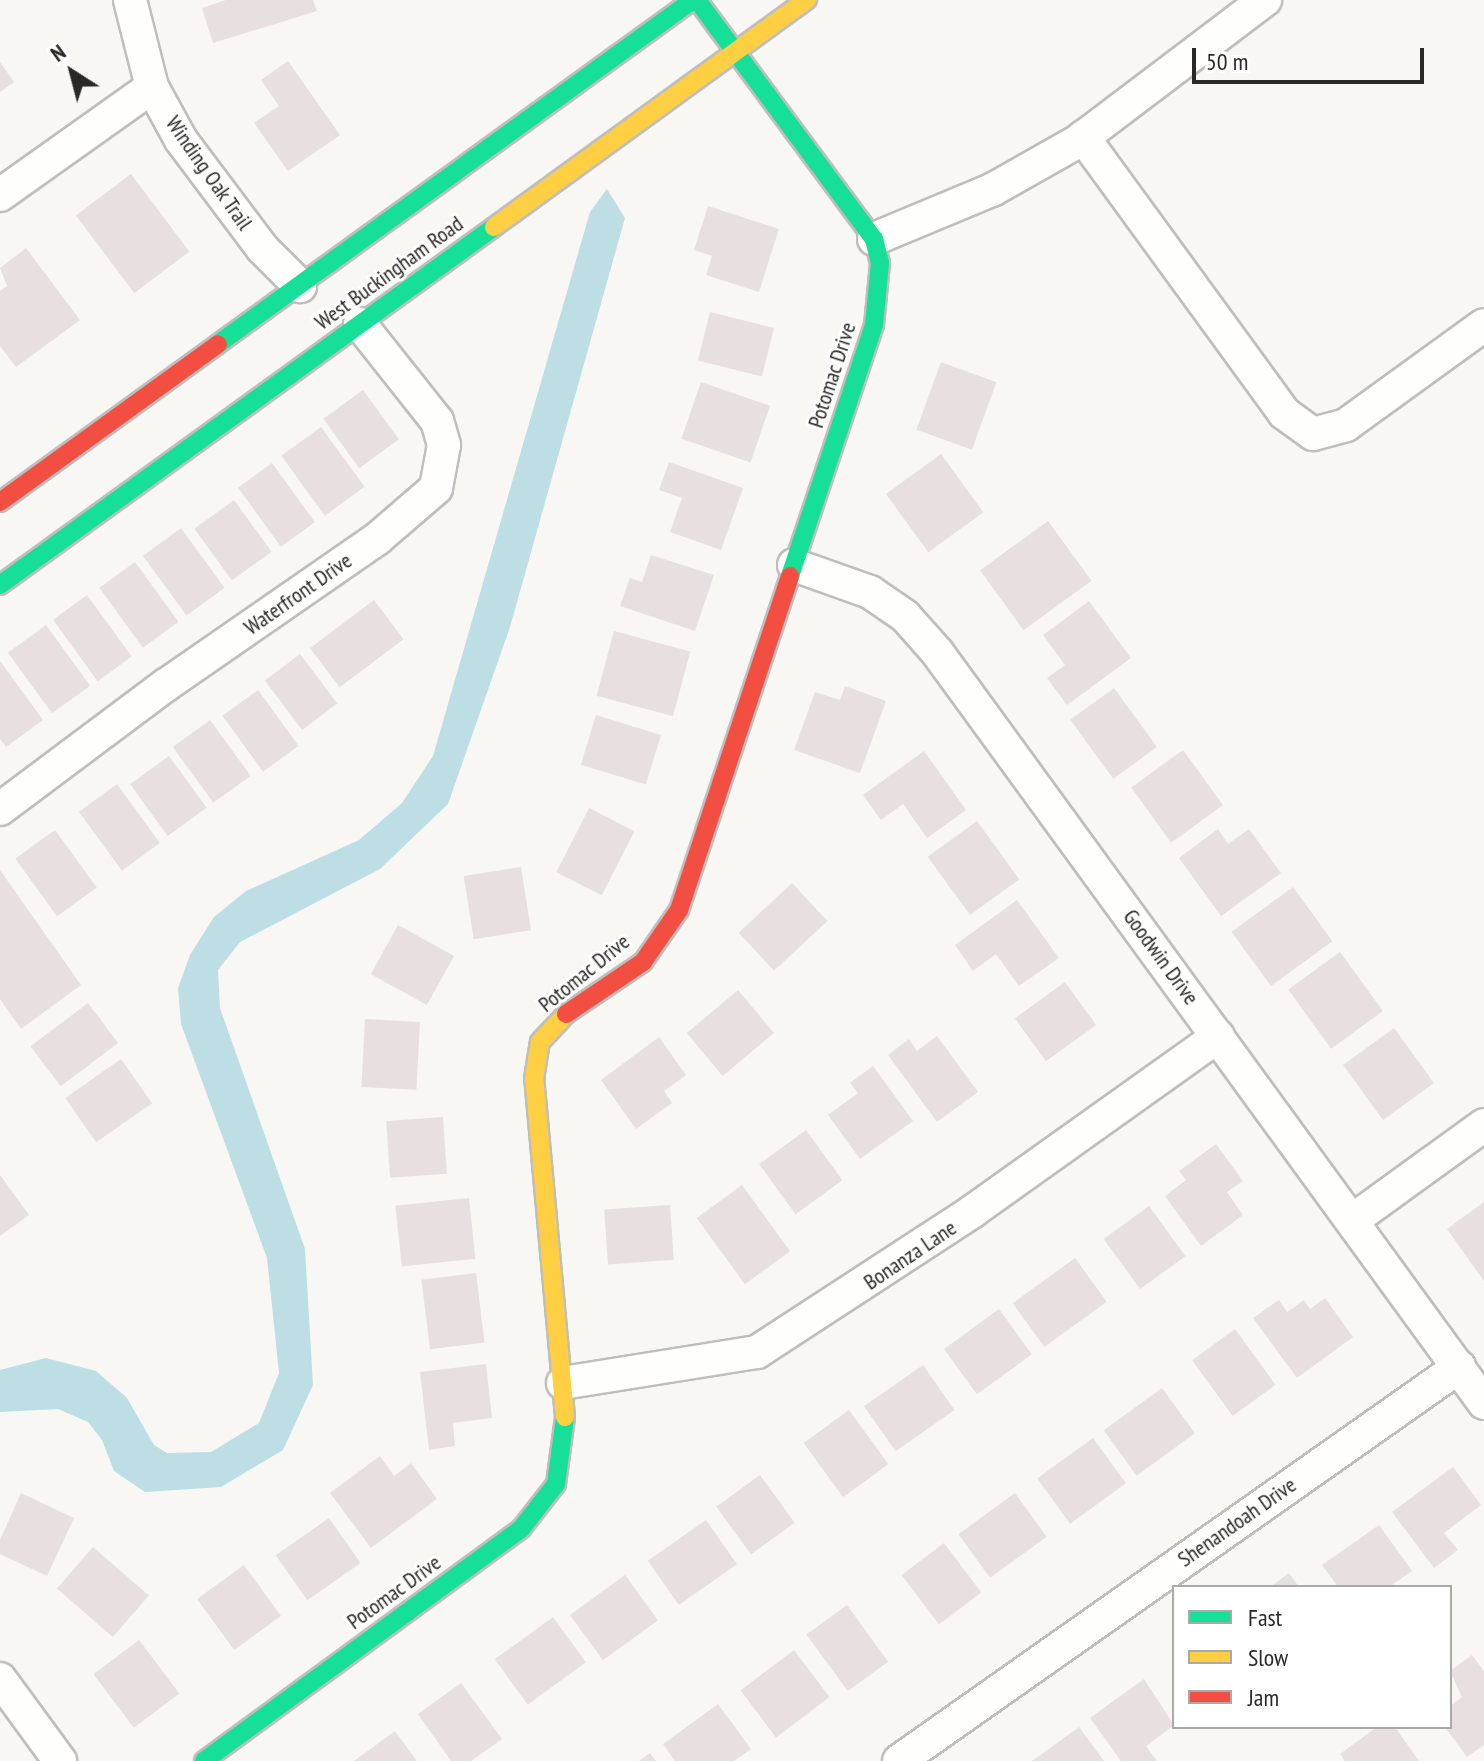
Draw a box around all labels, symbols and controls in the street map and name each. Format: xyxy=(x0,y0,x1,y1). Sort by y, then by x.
north arrow xyxy=(32,32,112,112)
scale bar xyxy=(1196,32,1428,82)
text: N xyxy=(45,38,71,67)
text: 50 m xyxy=(1206,46,1248,77)
street label: Winding Oak Trail xyxy=(160,110,258,236)
street label: West Buckingham Road xyxy=(310,210,468,336)
street label: Potomac Drive xyxy=(802,319,862,431)
street label: Waterfront Drive xyxy=(239,547,357,641)
street label: Goodwin Drive xyxy=(1118,904,1204,1010)
street label: Potomac Drive xyxy=(533,928,635,1018)
street label: Bonanza Lane xyxy=(859,1214,961,1296)
street label: Shenandoah Drive xyxy=(1173,1471,1301,1573)
street label: Potomac Drive xyxy=(342,1549,446,1635)
legend xyxy=(1172,1585,1452,1729)
text: Fast xyxy=(1248,1602,1282,1633)
text: Slow xyxy=(1248,1642,1288,1673)
text: Jam xyxy=(1248,1682,1279,1713)

